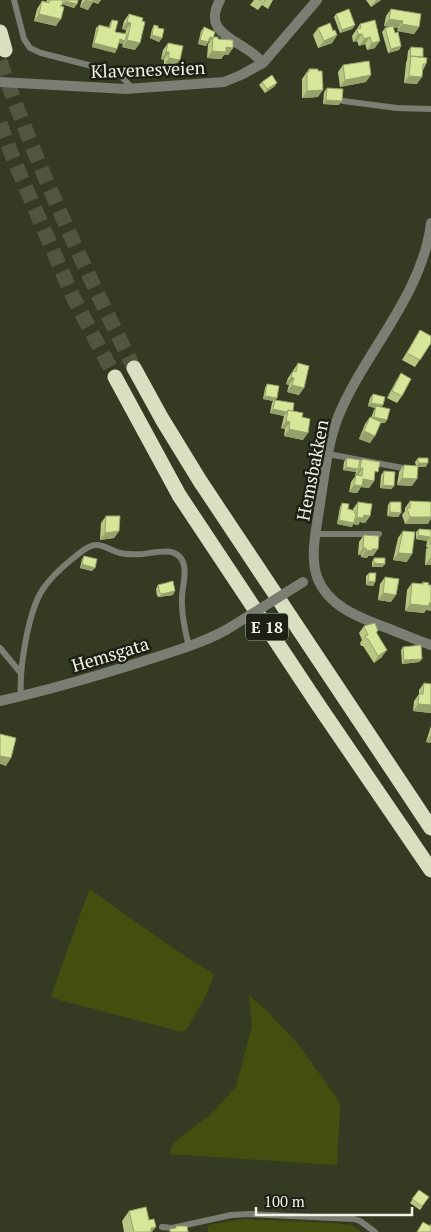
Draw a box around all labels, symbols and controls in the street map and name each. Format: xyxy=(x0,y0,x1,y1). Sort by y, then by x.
street label: Klavenesveien xyxy=(90,55,206,83)
street label: Hemsbakken xyxy=(290,417,334,523)
road number: E 18 xyxy=(246,614,288,640)
street label: Hemsgata xyxy=(68,631,152,677)
scale bar xyxy=(256,1184,412,1216)
text: 100 m xyxy=(264,1191,305,1211)

